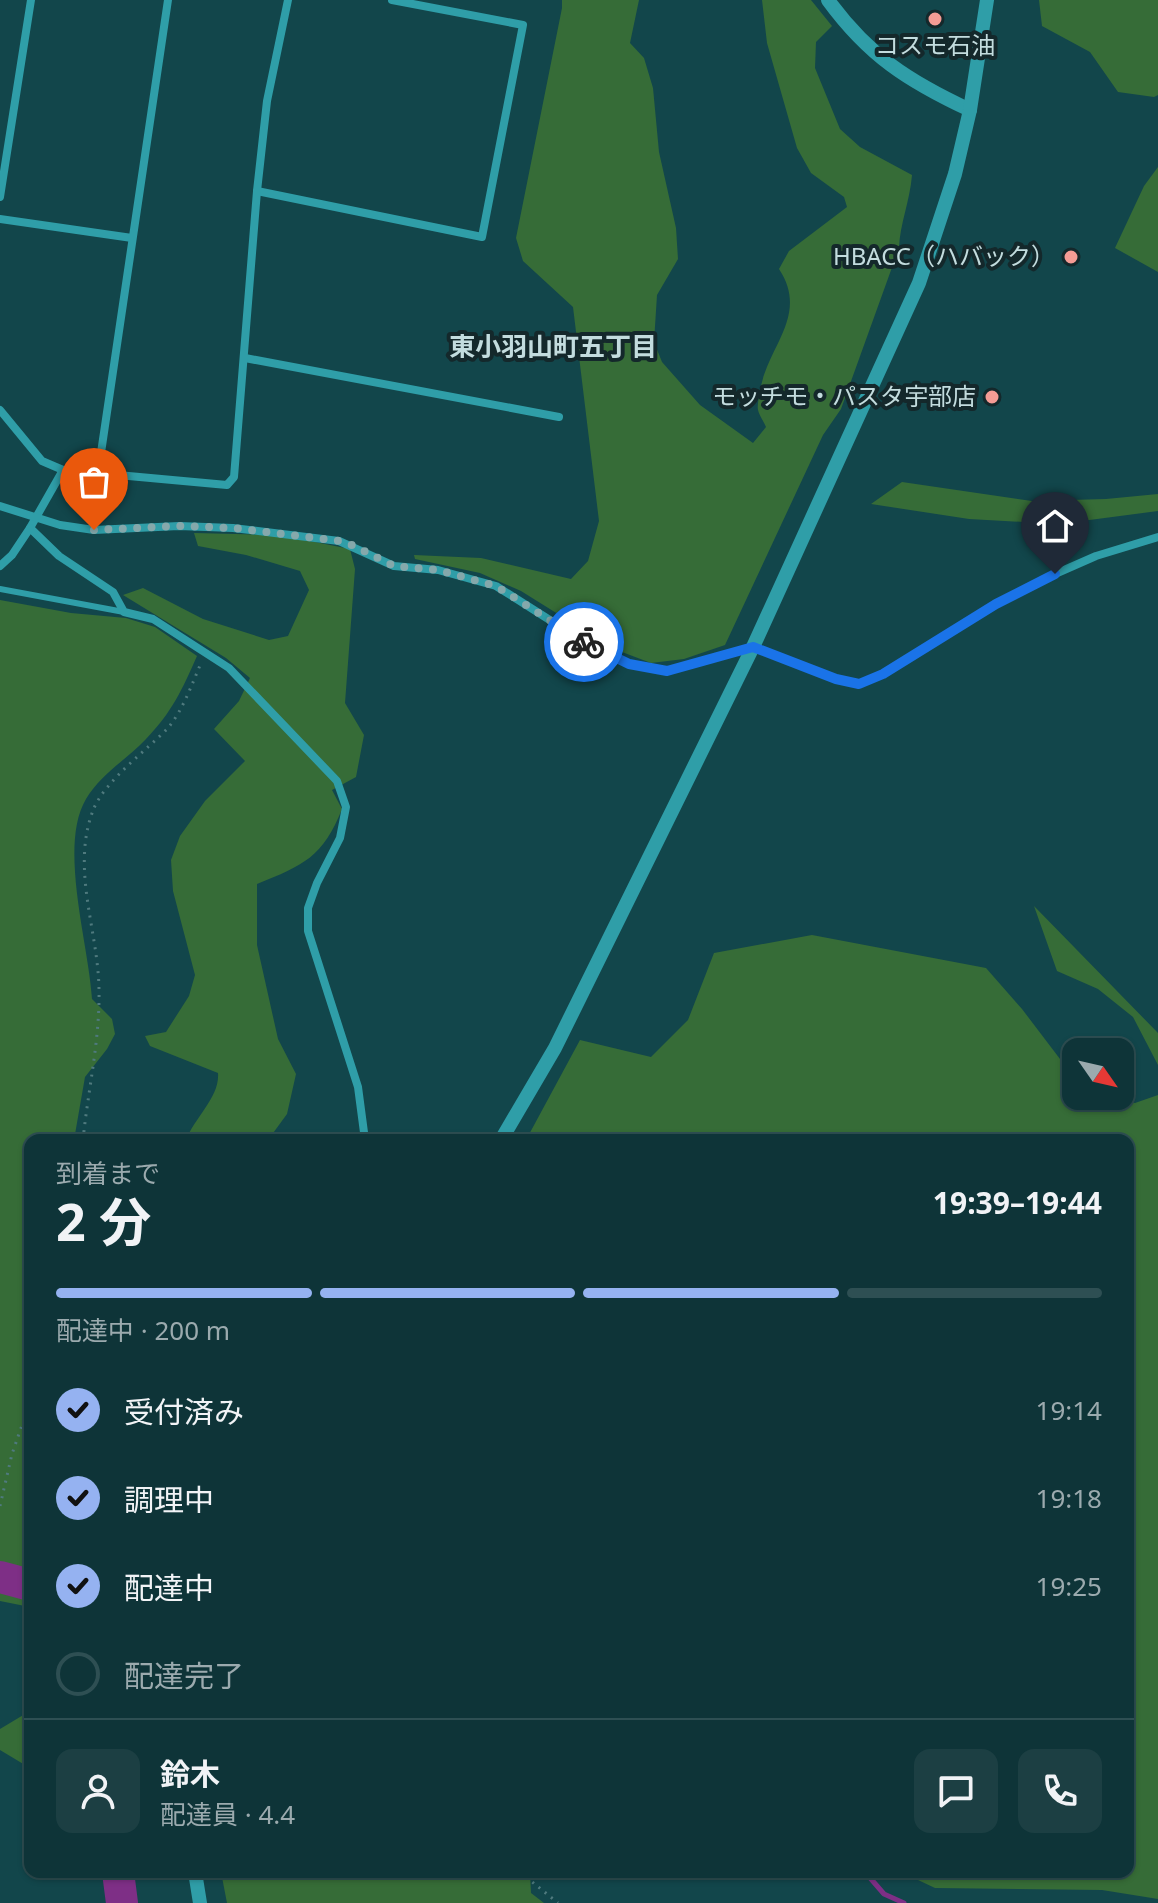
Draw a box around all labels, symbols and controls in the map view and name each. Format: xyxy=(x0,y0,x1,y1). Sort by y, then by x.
marker: コスモ石油 xyxy=(926,10,944,28)
place label: コスモ石油 xyxy=(875,28,995,61)
place label: HBACC（ハバック） xyxy=(833,239,1055,272)
marker: HBACC（ハバック） xyxy=(1062,248,1080,266)
district label: 東小羽山町五丁目 xyxy=(449,328,657,364)
place label: モッチモ・パスタ宇部店 xyxy=(712,379,976,412)
marker: モッチモ・パスタ宇部店 xyxy=(983,388,1001,406)
pin xyxy=(60,448,128,530)
icon: bag xyxy=(72,460,116,504)
pin xyxy=(1021,492,1089,574)
icon: home xyxy=(1033,504,1077,548)
courier xyxy=(544,602,624,682)
icon: bike xyxy=(562,620,606,664)
north arrow xyxy=(1062,1038,1134,1110)
map controls xyxy=(1062,1038,1134,1110)
text: 到着まで xyxy=(56,1155,160,1191)
text: 19:39–19:44 xyxy=(933,1182,1102,1223)
text: 2 分 xyxy=(56,1185,151,1256)
text: 配達中 · 200 m xyxy=(56,1312,230,1348)
icon: check xyxy=(56,1388,100,1432)
text: 受付済み xyxy=(124,1391,244,1432)
text: 19:14 xyxy=(1036,1392,1102,1428)
icon: check xyxy=(56,1476,100,1520)
text: 調理中 xyxy=(124,1479,214,1520)
text: 19:18 xyxy=(1036,1480,1102,1516)
icon: check xyxy=(56,1564,100,1608)
text: 配達中 xyxy=(124,1567,214,1608)
text: 19:25 xyxy=(1036,1568,1102,1604)
text: 配達完了 xyxy=(124,1655,244,1696)
button: person xyxy=(56,1749,140,1833)
button: chat xyxy=(914,1749,998,1833)
button: phone xyxy=(1018,1749,1102,1833)
text: 鈴木 xyxy=(160,1753,220,1794)
text: 配達員 · 4.4 xyxy=(160,1796,295,1832)

